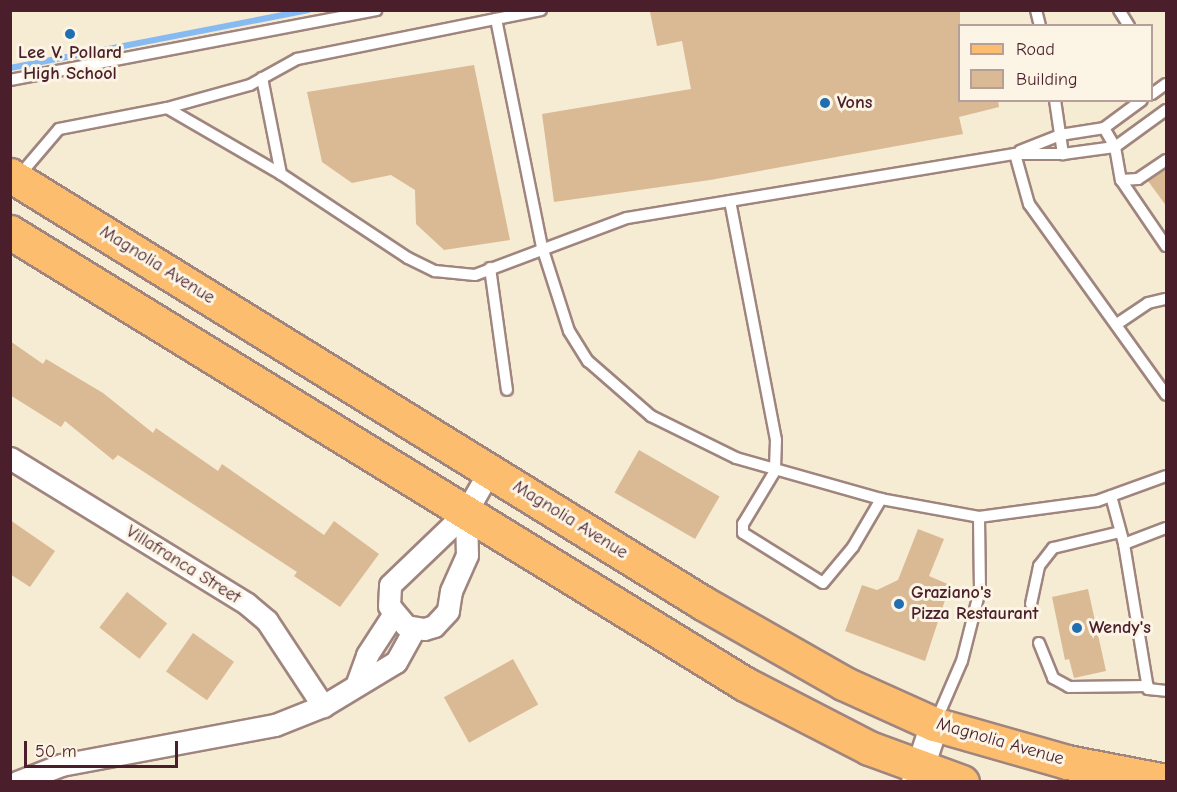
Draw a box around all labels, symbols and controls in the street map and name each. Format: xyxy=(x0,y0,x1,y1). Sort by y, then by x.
legend xyxy=(958,24,1153,102)
marker: Lee V. Pollard High School xyxy=(63,27,77,41)
text: Road xyxy=(1016,39,1055,60)
place label: Lee V. Pollard High School xyxy=(18,43,122,86)
text: Building xyxy=(1016,69,1078,90)
place label: Vons xyxy=(837,92,872,114)
marker: Vons xyxy=(818,96,832,110)
street label: Magnolia Avenue xyxy=(96,221,218,309)
street label: Magnolia Avenue xyxy=(509,476,631,564)
street label: Villafranca Street xyxy=(122,521,244,609)
place label: Graziano's Pizza Restaurant xyxy=(911,583,1038,626)
marker: Graziano's Pizza Restaurant xyxy=(892,597,906,611)
place label: Wendy's xyxy=(1089,617,1151,639)
marker: Wendy's xyxy=(1070,621,1084,635)
street label: Magnolia Avenue xyxy=(934,713,1066,771)
scale bar xyxy=(27,729,182,767)
text: 50 m xyxy=(35,741,77,762)

